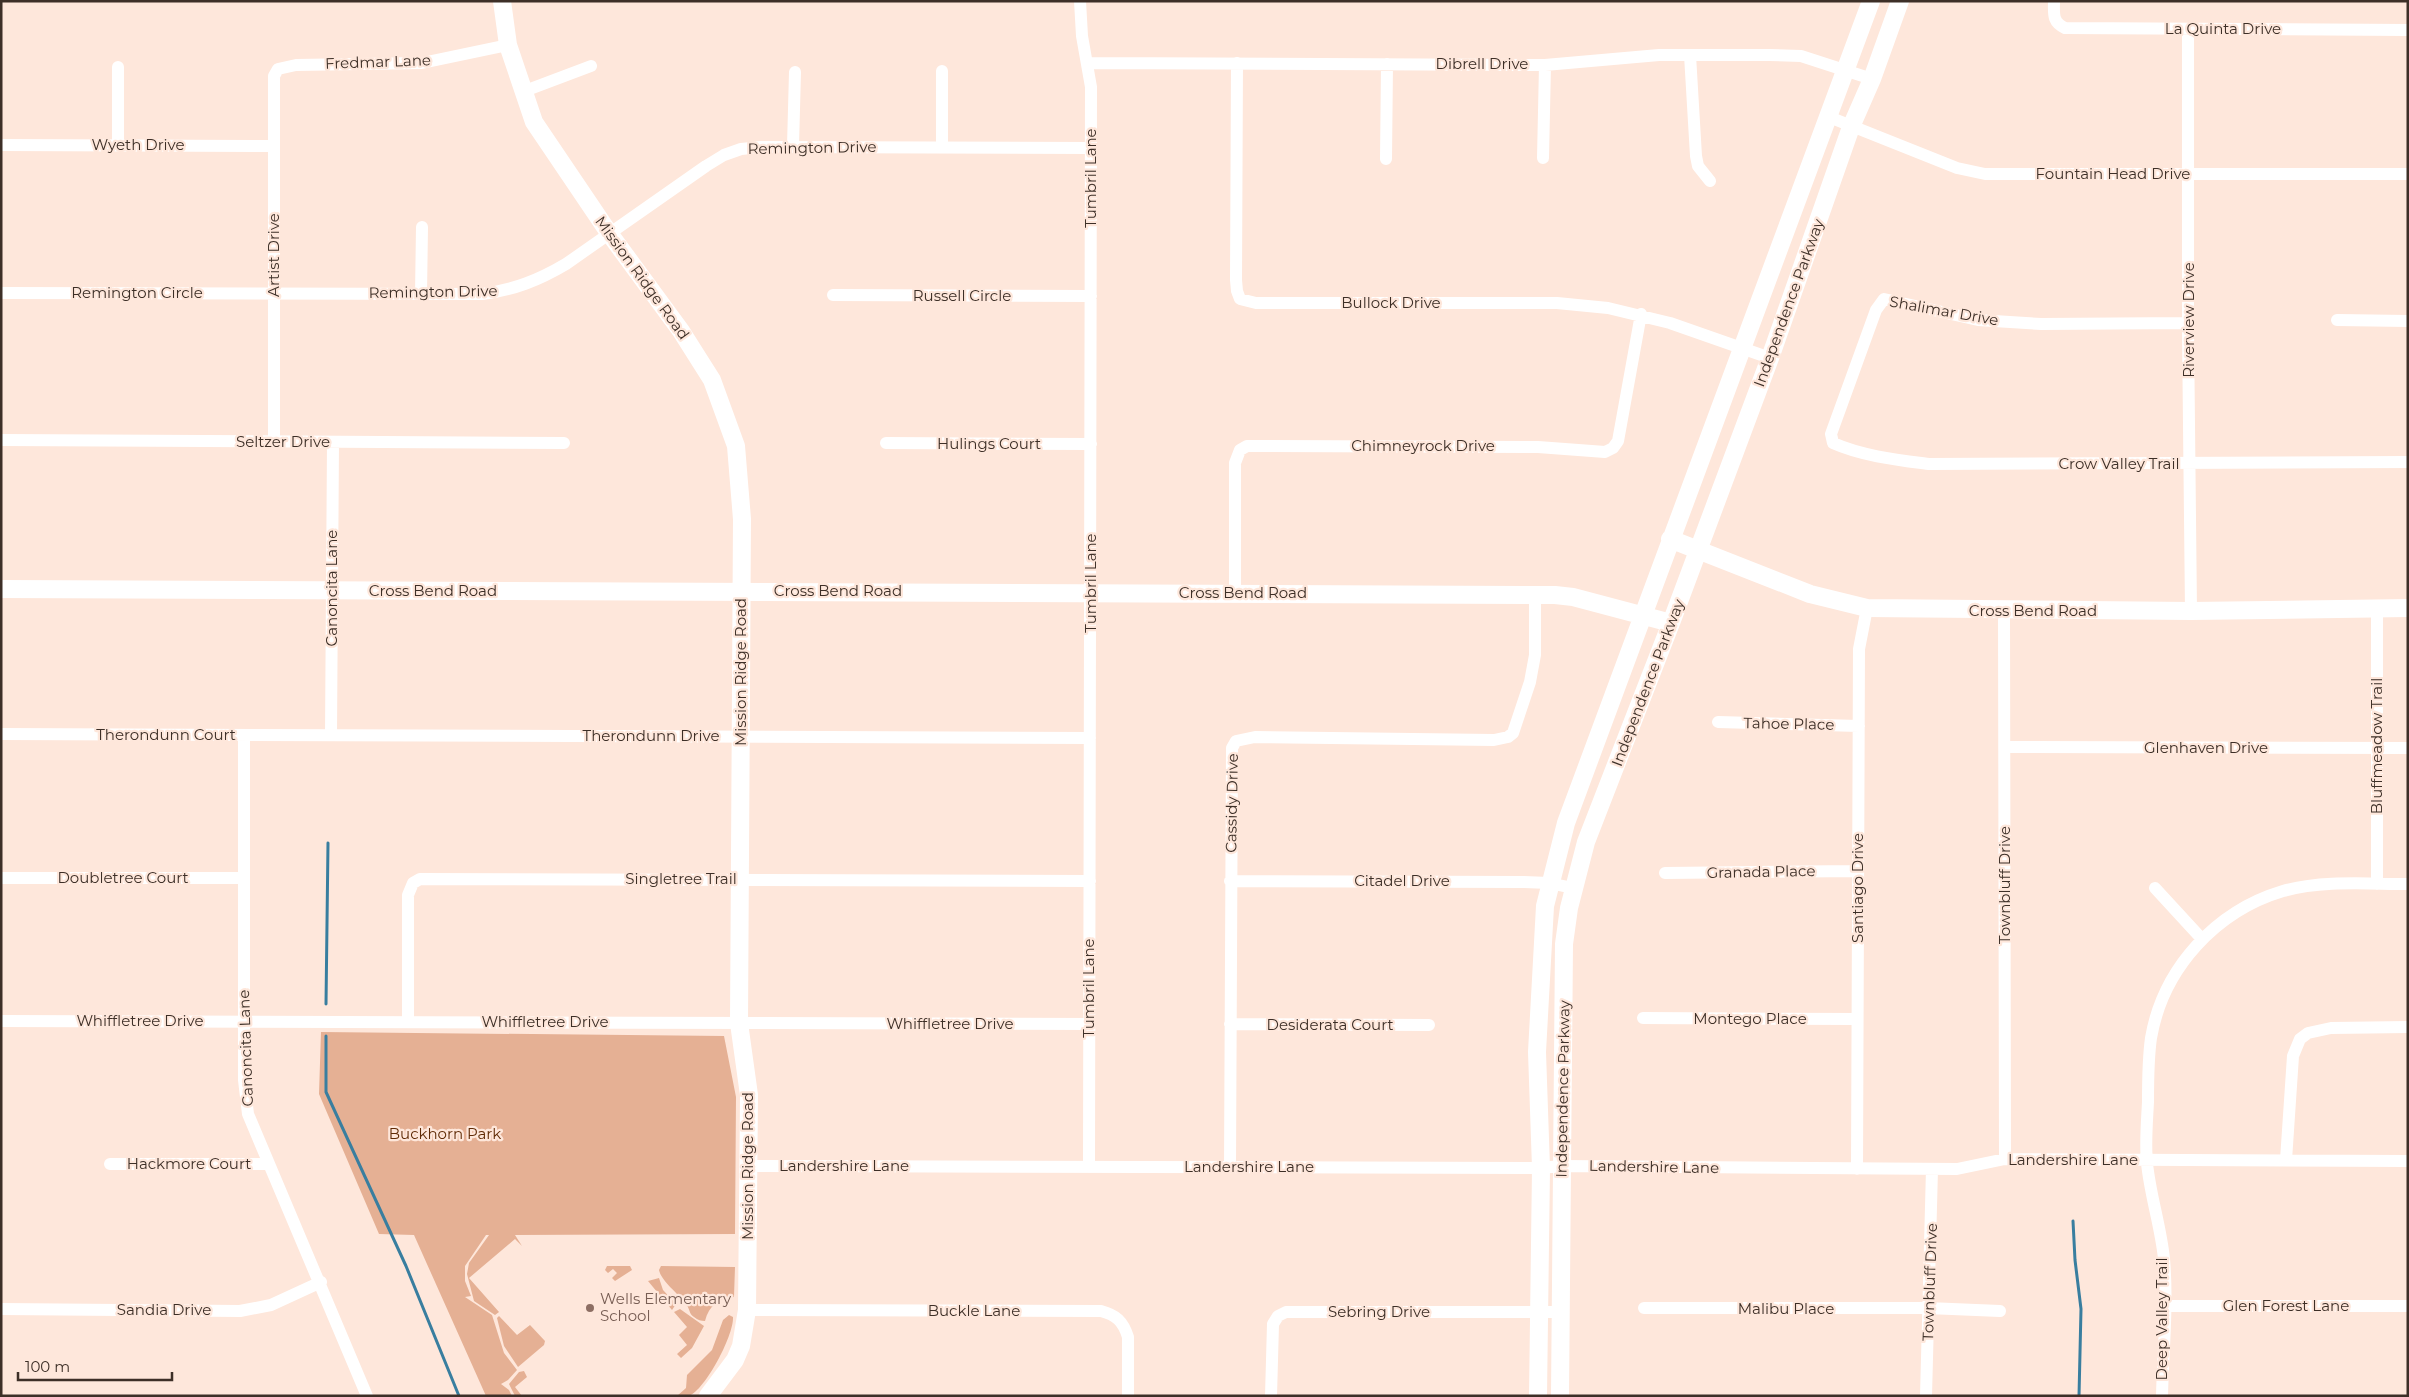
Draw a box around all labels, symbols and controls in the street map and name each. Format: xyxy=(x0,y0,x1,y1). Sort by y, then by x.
street label: La Quinta Drive xyxy=(2165,19,2281,38)
street label: Fredmar Lane xyxy=(325,50,431,73)
street label: Dibrell Drive xyxy=(1436,54,1528,73)
street label: Tumbril Lane xyxy=(1081,128,1100,228)
street label: Wyeth Drive xyxy=(91,135,185,154)
street label: Remington Drive xyxy=(747,137,877,158)
street label: Fountain Head Drive xyxy=(2036,164,2190,183)
street label: Mission Ridge Road xyxy=(591,212,694,343)
street label: Artist Drive xyxy=(264,213,283,297)
street label: Independence Parkway xyxy=(1749,215,1828,389)
street label: Riverview Drive xyxy=(2179,262,2198,378)
street label: Remington Drive xyxy=(368,281,498,302)
street label: Remington Circle xyxy=(71,283,203,302)
street label: Russell Circle xyxy=(913,286,1011,305)
street label: Shalimar Drive xyxy=(1888,292,2000,329)
street label: Bullock Drive xyxy=(1341,293,1441,312)
street label: Seltzer Drive xyxy=(236,432,330,451)
street label: Hulings Court xyxy=(937,434,1041,453)
street label: Chimneyrock Drive xyxy=(1351,436,1495,455)
street label: Crow Valley Trail xyxy=(2058,454,2180,473)
street label: Canoncita Lane xyxy=(322,530,341,646)
street label: Tumbril Lane xyxy=(1081,533,1100,633)
street label: Cross Bend Road xyxy=(369,581,497,600)
street label: Cross Bend Road xyxy=(774,581,902,600)
street label: Cross Bend Road xyxy=(1179,583,1307,602)
street label: Independence Parkway xyxy=(1607,596,1688,769)
street label: Mission Ridge Road xyxy=(731,598,750,746)
street label: Cross Bend Road xyxy=(1969,601,2097,620)
street label: Bluffmeadow Trail xyxy=(2367,678,2386,814)
street label: Tahoe Place xyxy=(1744,713,1834,734)
street label: Therondunn Court xyxy=(96,725,236,744)
street label: Therondunn Drive xyxy=(583,726,719,745)
street label: Glenhaven Drive xyxy=(2144,738,2268,757)
street label: Cassidy Drive xyxy=(1221,753,1242,853)
street label: Townbluff Drive xyxy=(1995,826,2014,944)
street label: Santiago Drive xyxy=(1848,833,1867,943)
street label: Granada Place xyxy=(1706,861,1816,882)
street label: Doubletree Court xyxy=(57,868,189,887)
street label: Singletree Trail xyxy=(625,869,737,888)
street label: Citadel Drive xyxy=(1354,871,1450,890)
street label: Tumbril Lane xyxy=(1079,938,1098,1038)
street label: Canoncita Lane xyxy=(234,989,257,1107)
street label: Independence Parkway xyxy=(1551,999,1574,1178)
street label: Montego Place xyxy=(1693,1009,1807,1028)
street label: Whiffletree Drive xyxy=(76,1011,204,1030)
street label: Whiffletree Drive xyxy=(481,1012,609,1031)
street label: Whiffletree Drive xyxy=(886,1014,1014,1033)
street label: Desiderata Court xyxy=(1267,1015,1393,1034)
street label: Mission Ridge Road xyxy=(738,1092,757,1240)
park label: Buckhorn Park xyxy=(389,1124,501,1143)
street label: Landershire Lane xyxy=(2008,1150,2138,1169)
street label: Hackmore Court xyxy=(127,1154,251,1173)
street label: Landershire Lane xyxy=(779,1156,909,1175)
street label: Landershire Lane xyxy=(1589,1156,1719,1177)
street label: Landershire Lane xyxy=(1184,1157,1314,1176)
street label: Townbluff Drive xyxy=(1918,1223,1941,1341)
street label: Deep Valley Trail xyxy=(2152,1258,2171,1380)
place label: Wells Elementary School xyxy=(600,1289,732,1325)
street label: Glen Forest Lane xyxy=(2223,1296,2349,1315)
street label: Malibu Place xyxy=(1738,1299,1834,1318)
street label: Sandia Drive xyxy=(117,1300,211,1319)
street label: Buckle Lane xyxy=(928,1301,1020,1320)
marker: Wells Elementary School xyxy=(584,1302,596,1314)
street label: Sebring Drive xyxy=(1328,1302,1430,1321)
scale bar xyxy=(18,1350,171,1382)
text: 100 m xyxy=(25,1357,70,1376)

